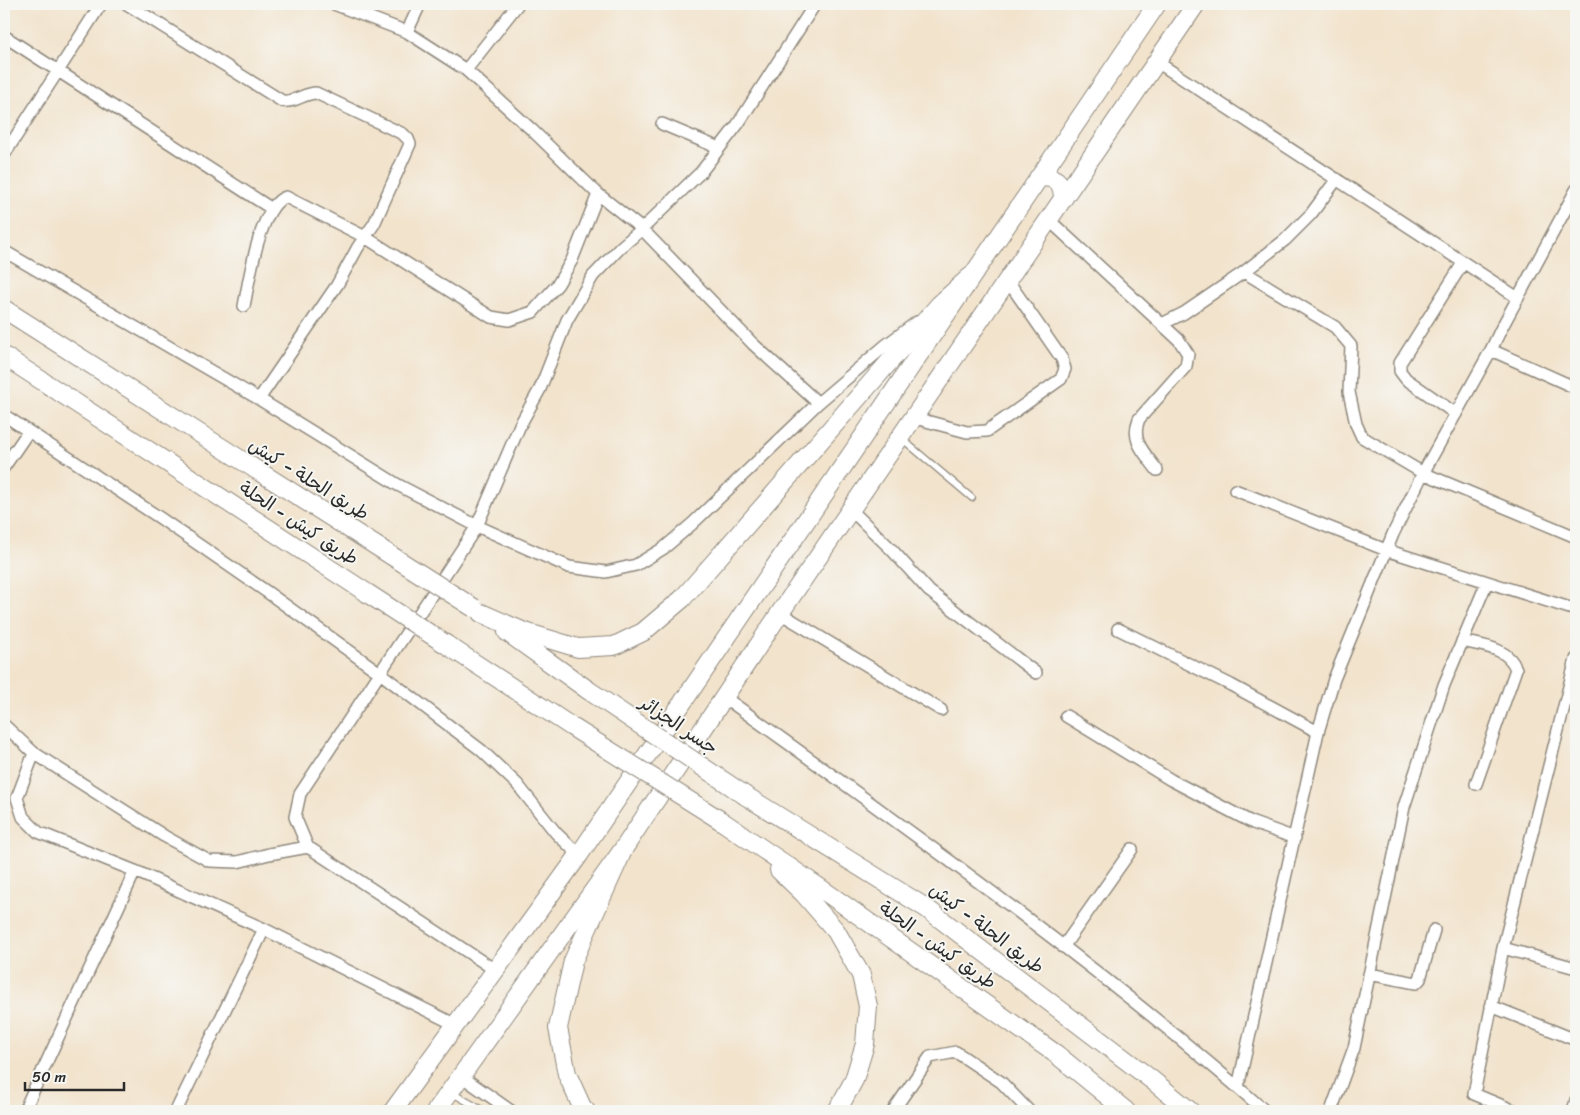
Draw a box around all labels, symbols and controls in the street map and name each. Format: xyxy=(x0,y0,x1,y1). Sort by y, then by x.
street label: طريق الحلة - كيش xyxy=(242,429,376,529)
street label: طريق كيش - الحلة xyxy=(232,472,366,574)
street label: جسر الجزائر xyxy=(631,685,725,764)
street label: طريق الحلة - كيش xyxy=(922,873,1052,983)
street label: طريق كيش - الحلة xyxy=(872,892,1004,998)
scale bar xyxy=(25,1060,124,1092)
text: 50 m xyxy=(32,1064,67,1090)

